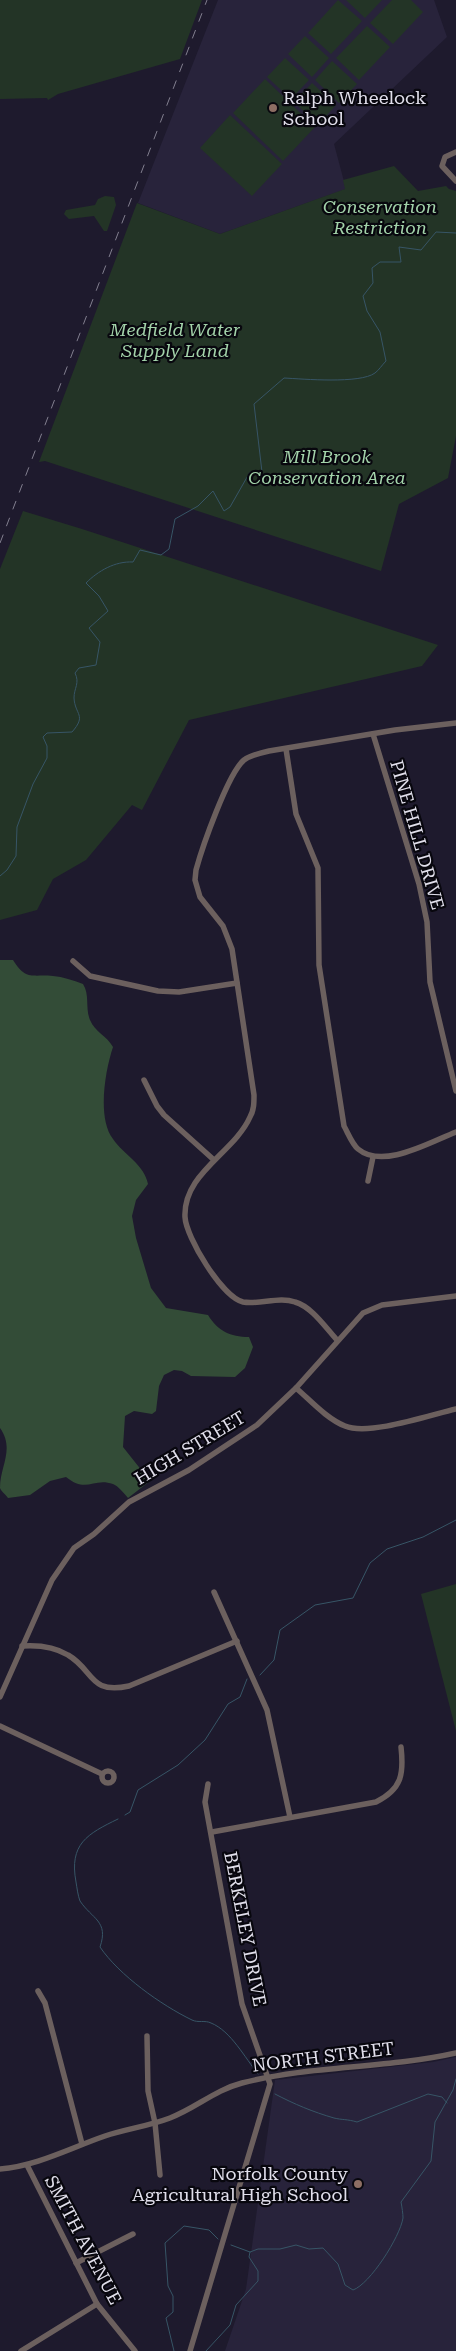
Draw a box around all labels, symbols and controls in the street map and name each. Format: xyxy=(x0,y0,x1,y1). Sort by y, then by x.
place label: Ralph Wheelock School xyxy=(283,87,427,129)
marker: Ralph Wheelock School xyxy=(267,102,279,114)
park label: Conservation Restriction xyxy=(323,196,437,238)
park label: Medfield Water Supply Land xyxy=(109,319,241,361)
park label: Mill Brook Conservation Area xyxy=(248,446,406,488)
street label: PINE HILL DRIVE xyxy=(386,758,449,912)
street label: HIGH STREET xyxy=(130,1406,249,1489)
street label: BERKELEY DRIVE xyxy=(220,1850,271,2008)
street label: NORTH STREET xyxy=(251,2037,395,2076)
place label: Norfolk County Agricultural High School xyxy=(132,2163,348,2205)
street label: SMITH AVENUE xyxy=(41,2172,126,2308)
marker: Norfolk County Agricultural High School xyxy=(352,2178,364,2190)

